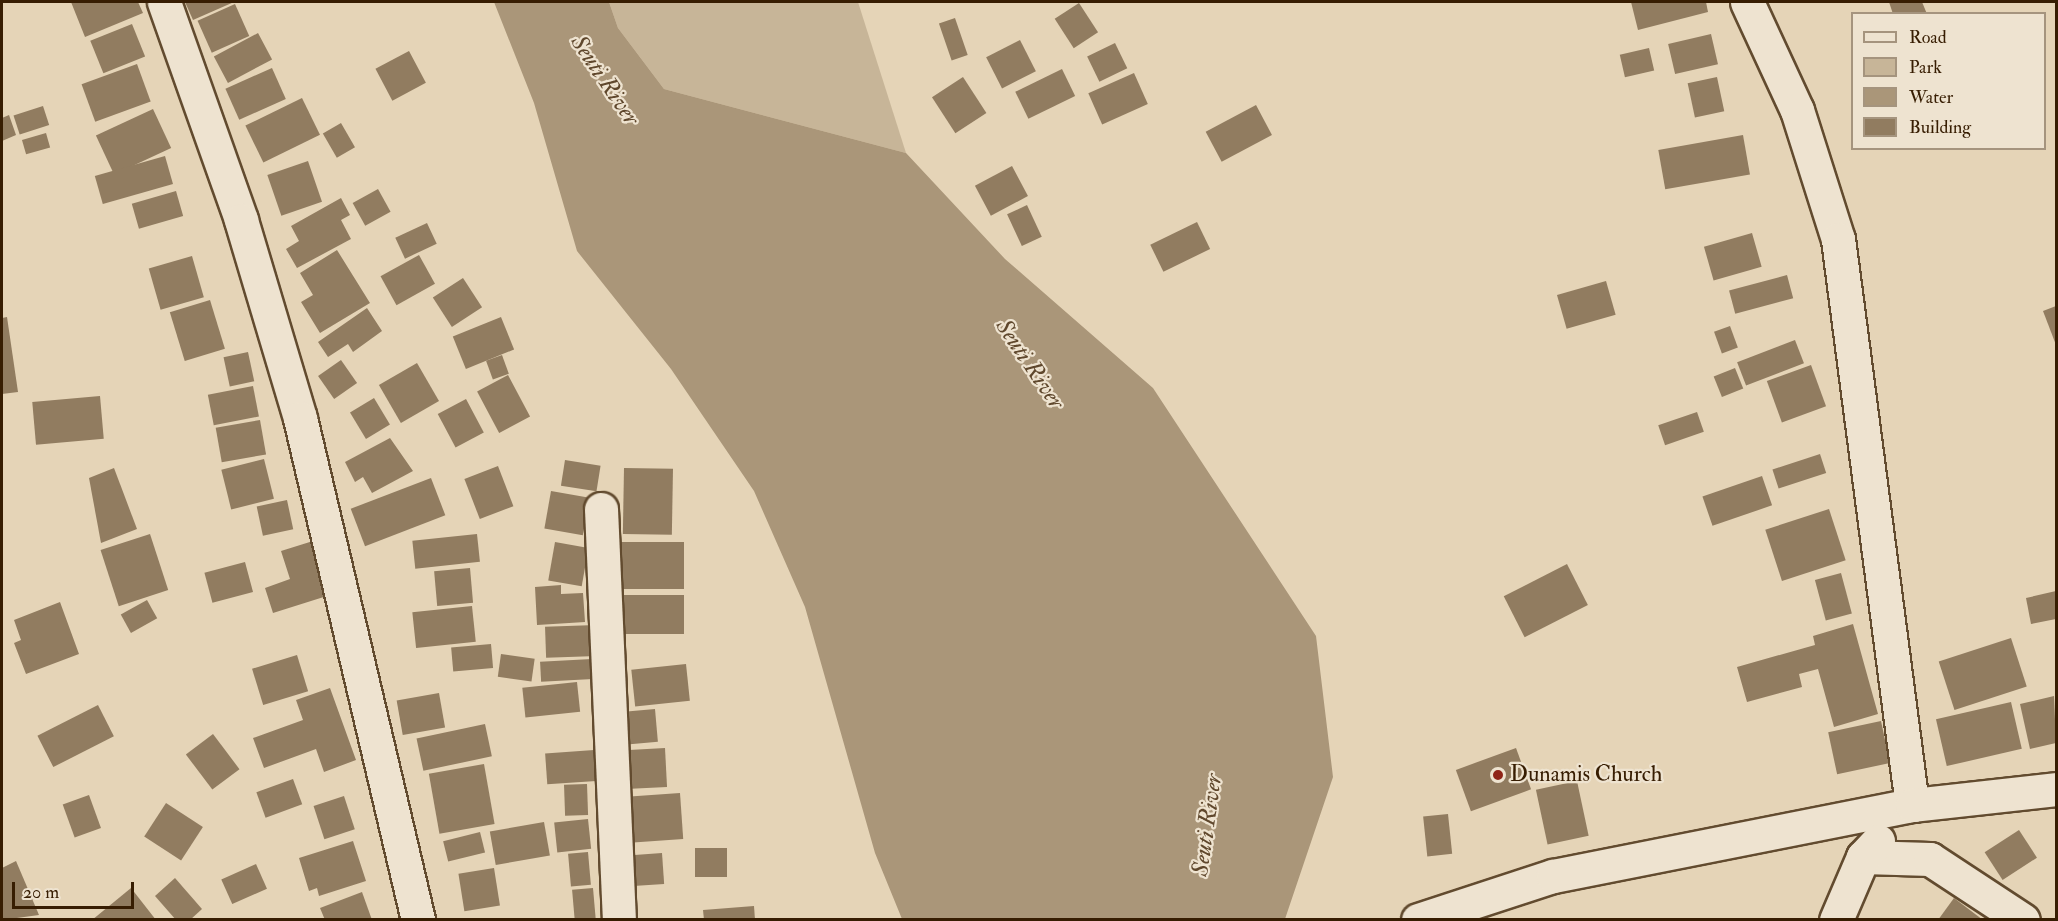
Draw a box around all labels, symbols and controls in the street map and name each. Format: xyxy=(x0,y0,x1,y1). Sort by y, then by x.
legend xyxy=(1851,12,2046,150)
text: Road xyxy=(1909,26,1947,49)
water label: Seuti River xyxy=(564,29,646,131)
text: Park xyxy=(1909,56,1942,79)
text: Water xyxy=(1909,86,1953,109)
text: Building xyxy=(1909,116,1971,139)
water label: Seuti River xyxy=(989,313,1071,415)
place label: Dunamis Church xyxy=(1510,762,1662,788)
marker: Dunamis Church xyxy=(1491,768,1505,782)
water label: Seuti River xyxy=(1186,772,1228,878)
scale bar xyxy=(15,870,136,908)
text: 20 m xyxy=(23,881,59,904)

